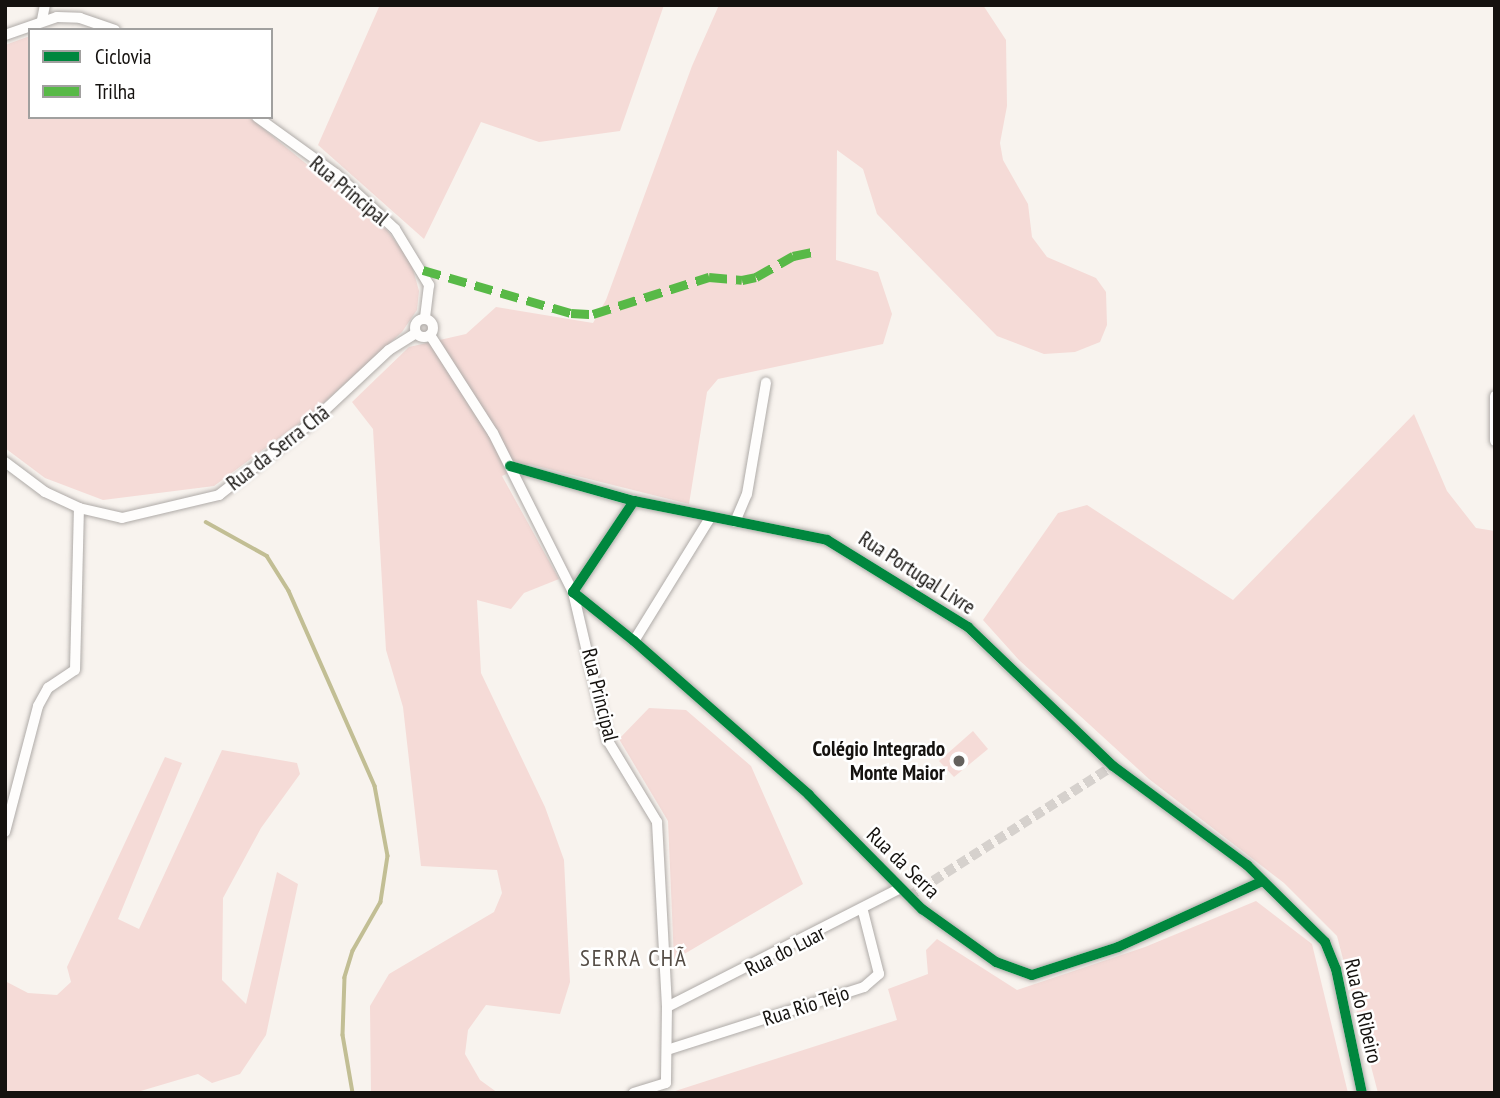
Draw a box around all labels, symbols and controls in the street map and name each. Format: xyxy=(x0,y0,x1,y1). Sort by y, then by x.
legend xyxy=(28,28,273,119)
text: Ciclovia xyxy=(95,43,152,70)
text: Trilha xyxy=(95,78,135,105)
street label: Rua Principal xyxy=(305,151,393,231)
street label: Rua da Serra Chã xyxy=(222,400,334,496)
street label: Rua Portugal Livre xyxy=(854,526,980,620)
street label: Rua Principal xyxy=(576,646,624,744)
place label: Colégio Integrado Monte Maior xyxy=(813,736,945,786)
marker: Colégio Integrado Monte Maior xyxy=(951,753,967,769)
street label: Rua da Serra xyxy=(861,822,945,904)
street label: Rua do Luar xyxy=(741,920,829,982)
district label: SERRA CHÃ xyxy=(581,944,687,972)
street label: Rua do Ribeiro xyxy=(1339,956,1387,1066)
street label: Rua Rio Tejo xyxy=(759,980,853,1032)

